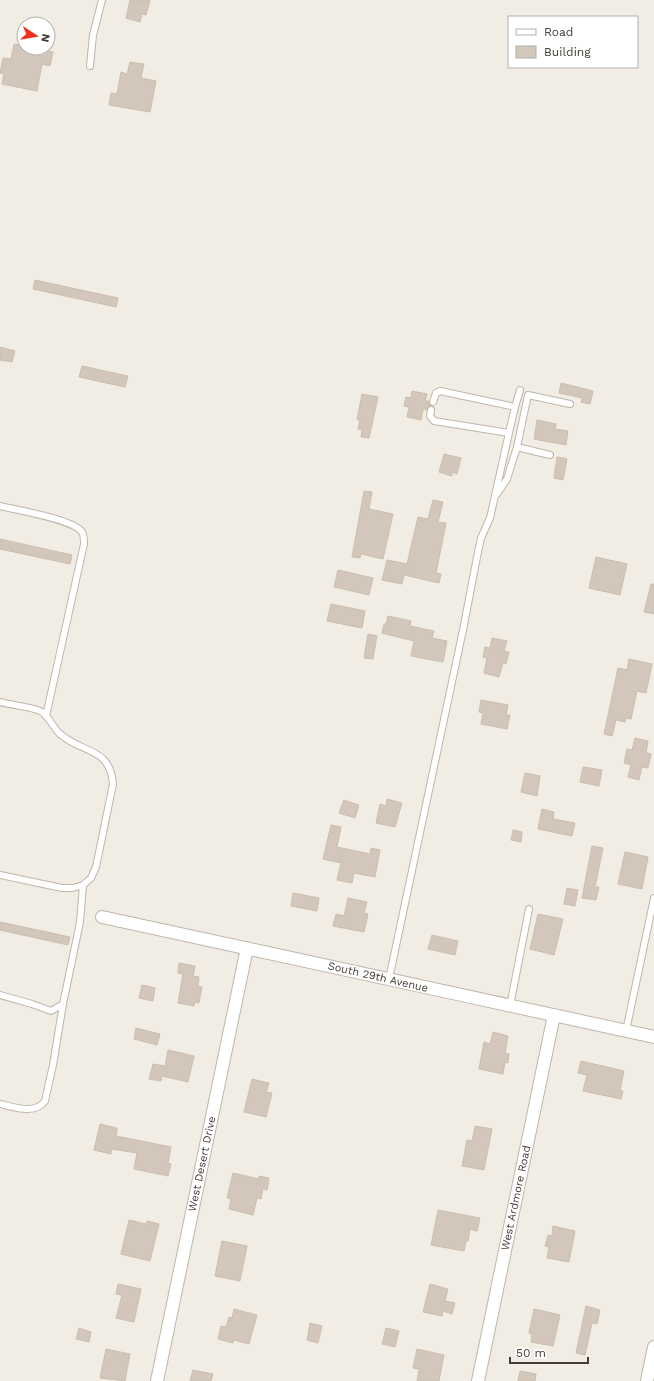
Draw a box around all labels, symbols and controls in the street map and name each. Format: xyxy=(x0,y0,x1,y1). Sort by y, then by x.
north arrow xyxy=(16,16,56,56)
legend xyxy=(508,16,638,68)
text: Road xyxy=(544,25,573,39)
text: N xyxy=(38,33,52,43)
text: Building xyxy=(544,45,591,59)
street label: South 29th Avenue xyxy=(327,959,429,995)
street label: West Desert Drive xyxy=(186,1115,218,1213)
street label: West Ardmore Road xyxy=(499,1144,533,1252)
scale bar xyxy=(510,1339,588,1365)
text: 50 m xyxy=(516,1346,546,1360)

